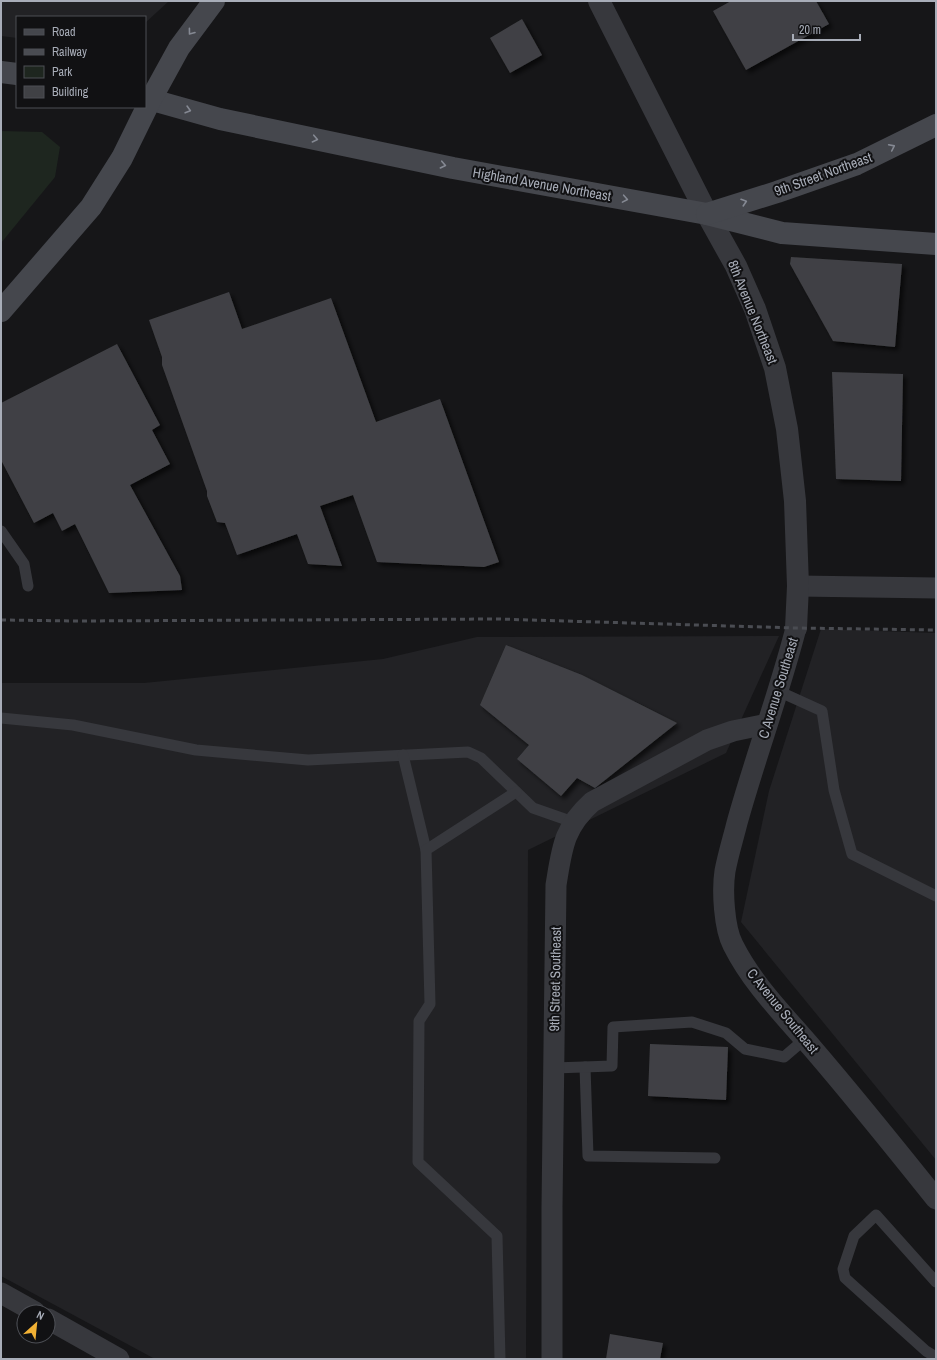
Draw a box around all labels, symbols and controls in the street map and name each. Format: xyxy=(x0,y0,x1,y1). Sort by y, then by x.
legend xyxy=(16,16,146,108)
scale bar xyxy=(793,16,860,42)
text: 20 m xyxy=(799,22,821,38)
text: Road xyxy=(52,24,76,40)
one-way arrow xyxy=(189,28,196,35)
text: Railway xyxy=(52,44,87,60)
text: Park xyxy=(52,64,72,80)
text: Building xyxy=(52,84,89,100)
one-way arrow xyxy=(185,105,192,114)
one-way arrow xyxy=(312,135,318,143)
one-way arrow xyxy=(888,144,895,152)
street label: 9th Street Northeast xyxy=(772,148,874,200)
one-way arrow xyxy=(439,161,446,169)
street label: Highland Avenue Northeast xyxy=(471,163,613,205)
one-way arrow xyxy=(622,194,629,203)
one-way arrow xyxy=(741,198,748,207)
street label: 8th Avenue Northeast xyxy=(724,258,782,366)
street label: C Avenue Southeast xyxy=(754,635,802,741)
street label: 9th Street Southeast xyxy=(545,927,565,1031)
street label: C Avenue Southeast xyxy=(743,965,823,1057)
north arrow xyxy=(16,1304,56,1344)
text: N xyxy=(34,1307,47,1323)

